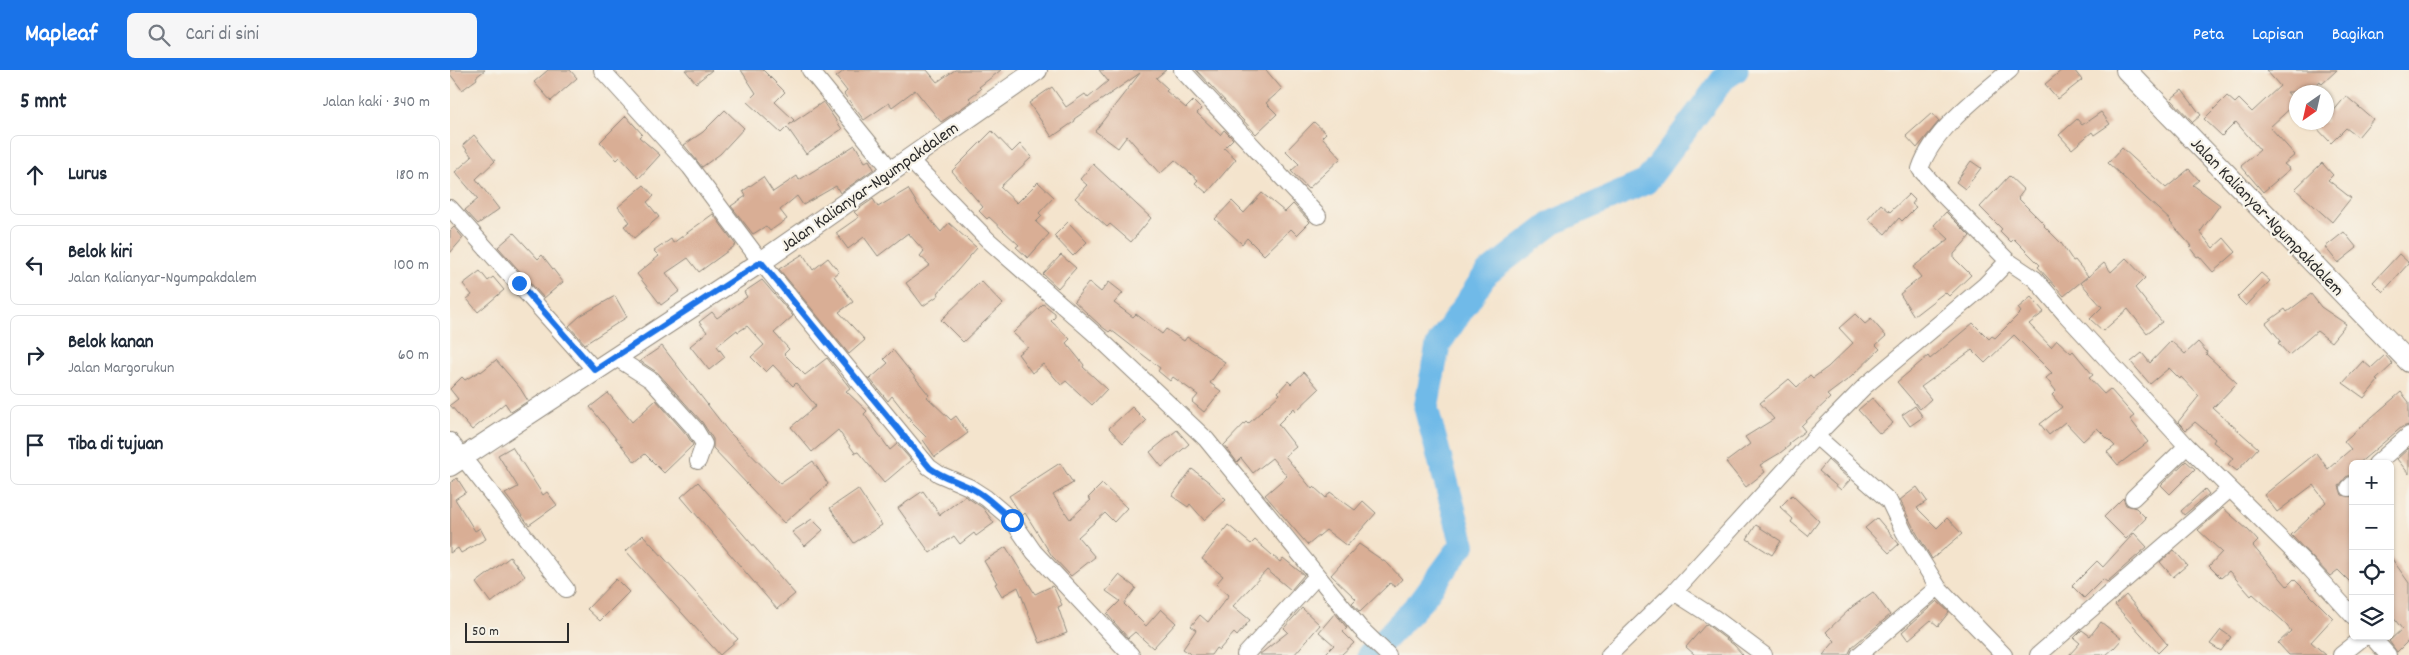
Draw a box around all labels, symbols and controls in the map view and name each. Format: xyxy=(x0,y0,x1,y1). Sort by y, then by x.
search box xyxy=(127,13,477,58)
text: Mapleaf xyxy=(25,18,97,52)
icon: search xyxy=(145,21,173,49)
text: Cari di sini xyxy=(185,22,259,49)
text: Peta xyxy=(2193,23,2224,48)
text: Lapisan xyxy=(2252,23,2304,48)
text: Bagikan xyxy=(2332,23,2384,48)
north arrow xyxy=(2289,85,2334,130)
text: 5 mnt xyxy=(20,88,66,118)
text: Jalan kaki · 340 m xyxy=(323,91,430,114)
street label: Jalan Kalianyar-Ngumpakdalem xyxy=(776,117,965,259)
street label: Jalan Kalianyar-Ngumpakdalem xyxy=(2183,133,2349,303)
icon: ahead xyxy=(21,161,49,189)
text: Lurus xyxy=(68,162,107,189)
text: 180 m xyxy=(396,164,429,187)
text: Belok kiri xyxy=(68,240,132,267)
icon: left xyxy=(21,251,49,279)
text: 100 m xyxy=(393,254,429,277)
text: Jalan Kalianyar-Ngumpakdalem xyxy=(68,267,257,290)
route end xyxy=(508,272,531,295)
text: Belok kanan xyxy=(68,330,154,357)
icon: right xyxy=(21,341,49,369)
text: 60 m xyxy=(398,344,429,367)
text: Jalan Margorukun xyxy=(68,357,174,380)
icon: arrive xyxy=(21,431,49,459)
text: Tiba di tujuan xyxy=(68,432,163,459)
map controls xyxy=(2349,460,2394,640)
button: + xyxy=(2349,460,2394,505)
button: − xyxy=(2349,505,2394,550)
route start xyxy=(1001,509,1024,532)
button: locate xyxy=(2349,550,2394,595)
button: layers xyxy=(2349,595,2394,640)
scale bar xyxy=(465,620,569,643)
text: 50 m xyxy=(472,622,499,642)

